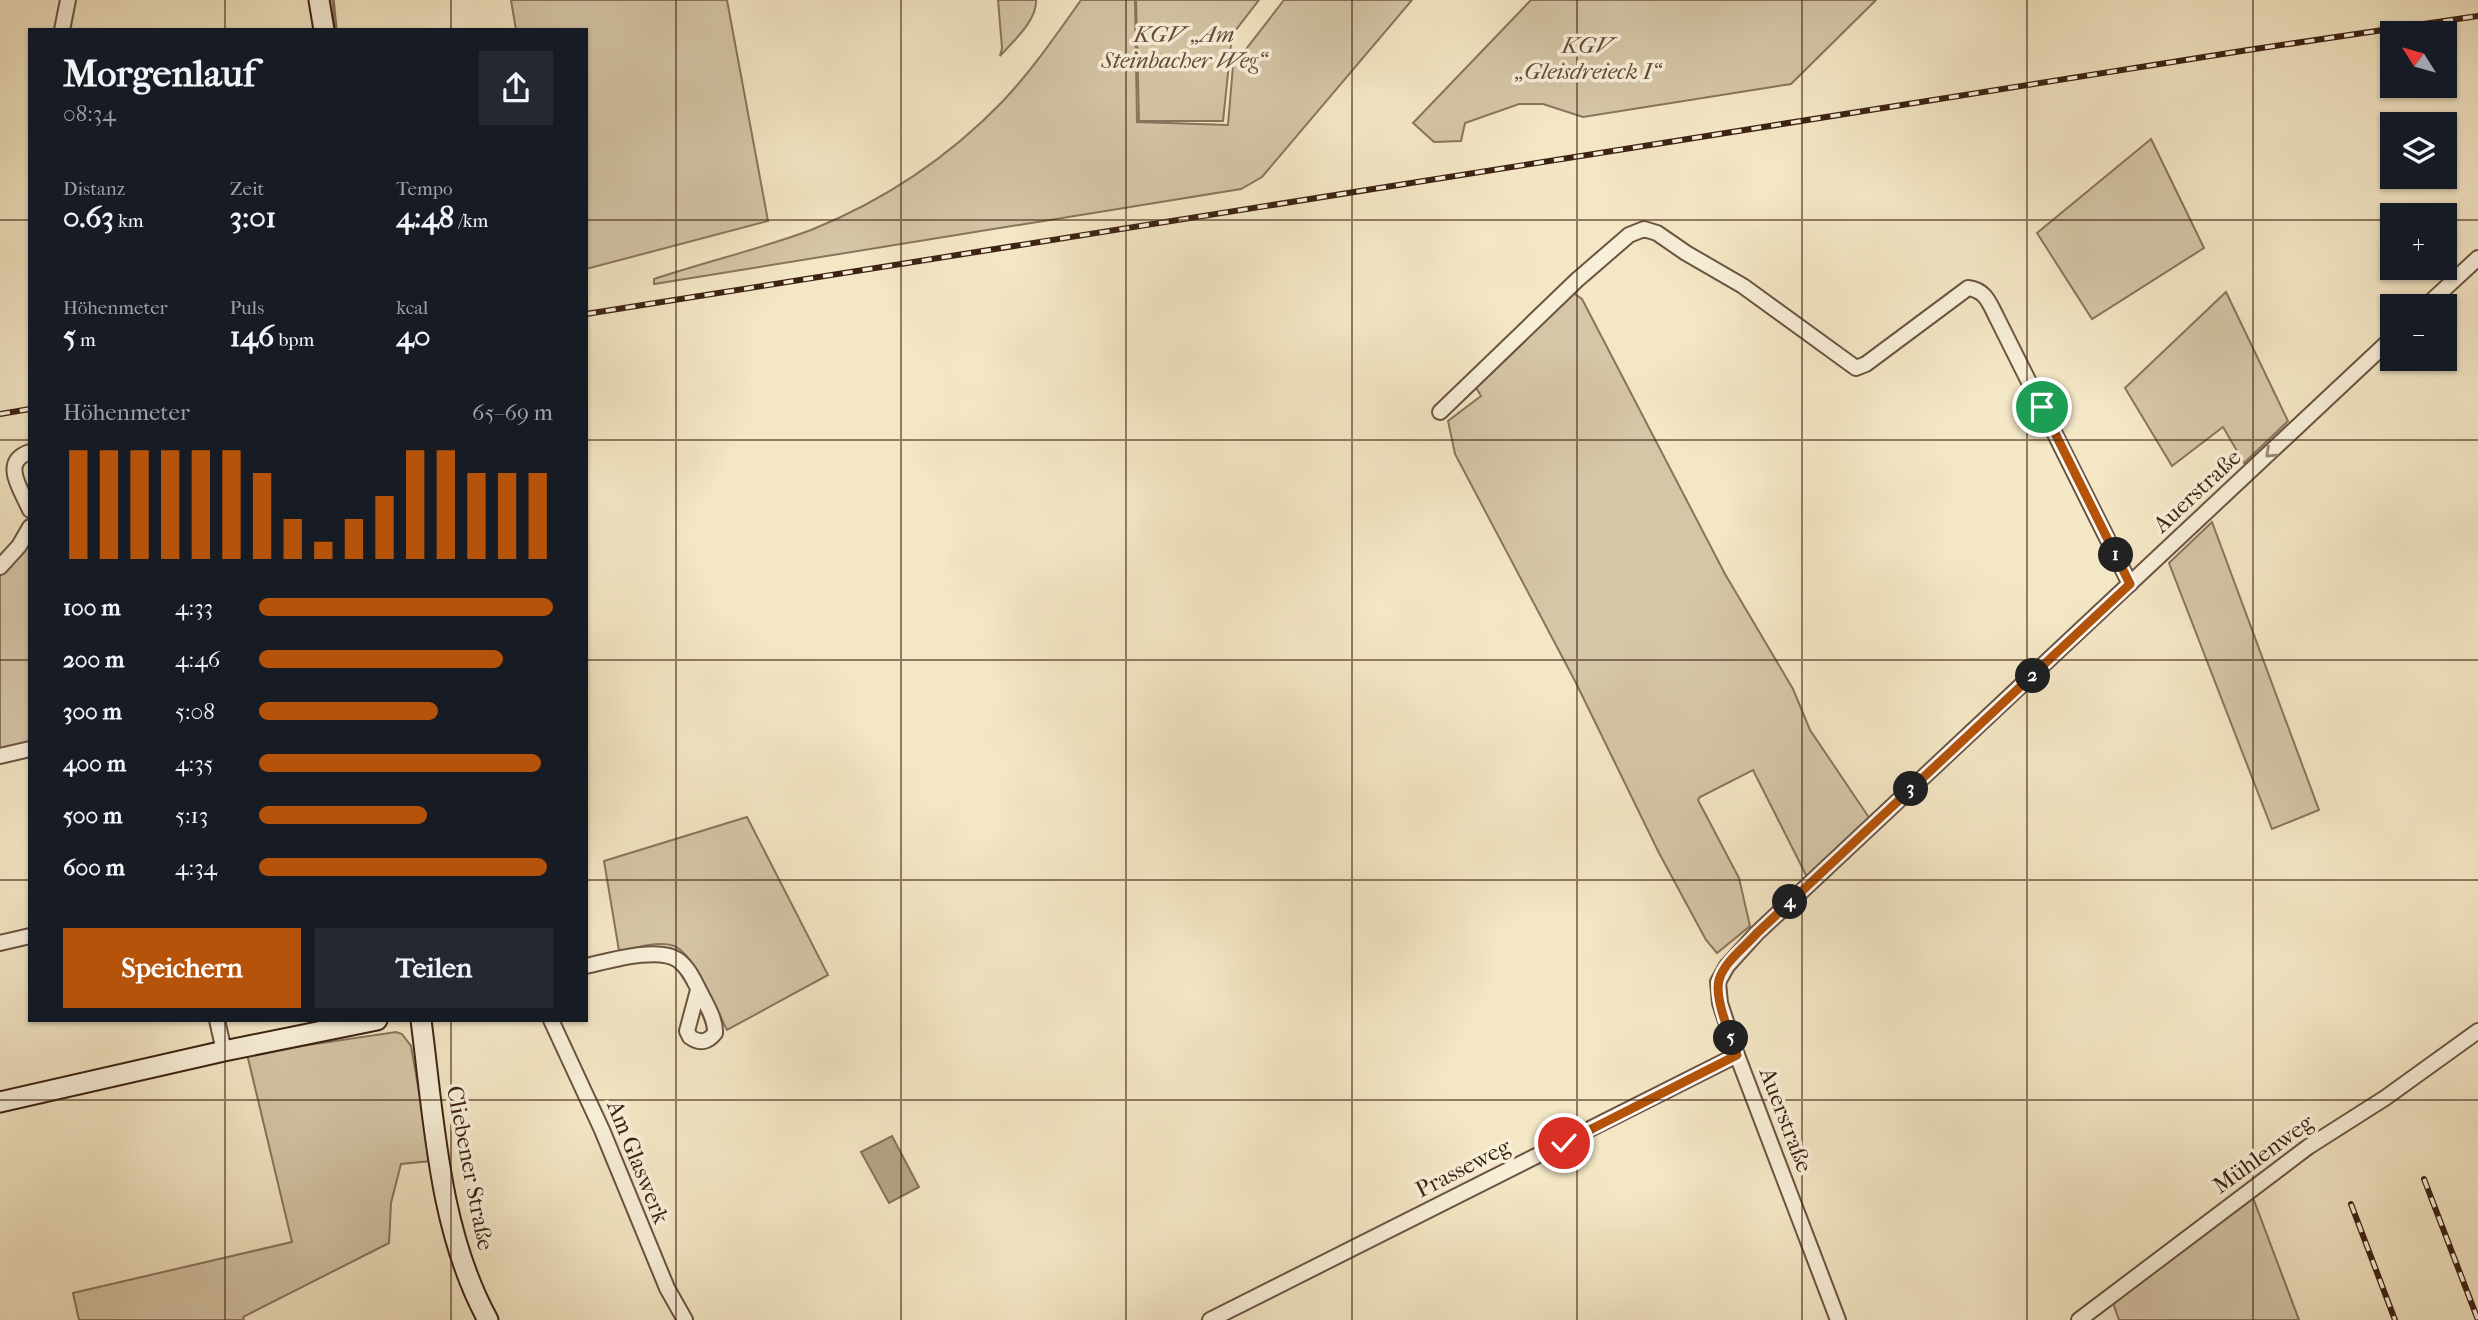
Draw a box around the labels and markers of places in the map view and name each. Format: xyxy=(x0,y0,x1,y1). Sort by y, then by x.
pin xyxy=(2012,377,2072,437)
pin: 1 xyxy=(2098,538,2134,572)
pin: 2 xyxy=(2016,658,2050,694)
pin: 3 xyxy=(1894,772,1928,806)
pin: 4 xyxy=(1772,884,1808,920)
pin: 5 xyxy=(1714,1020,1748,1056)
pin xyxy=(1534,1113,1594,1173)

